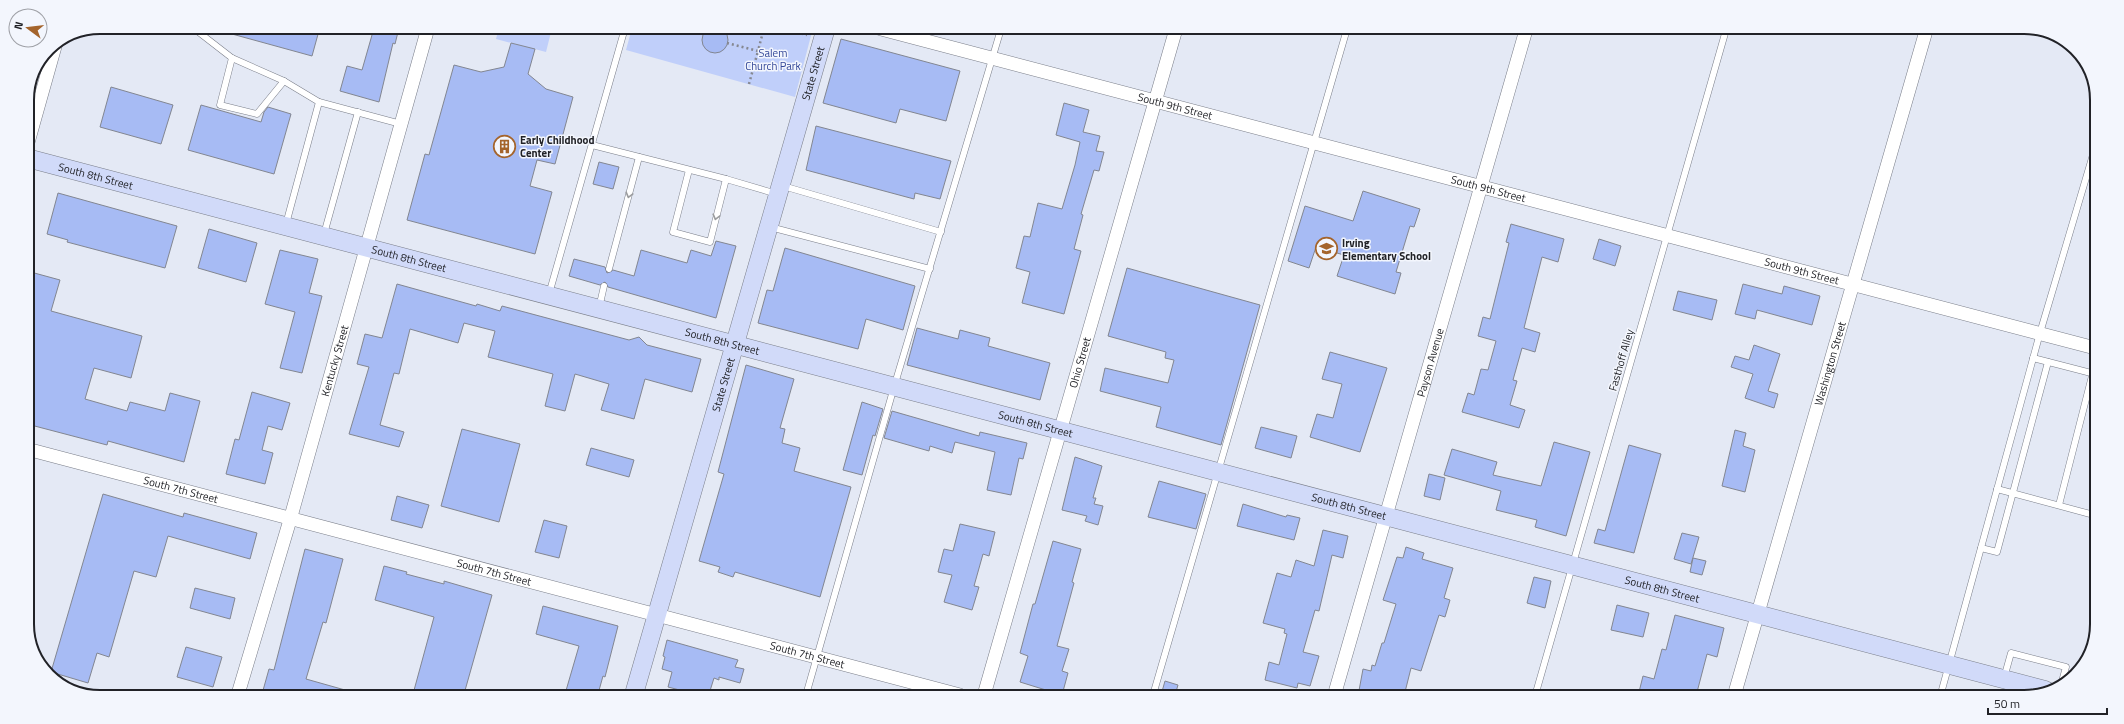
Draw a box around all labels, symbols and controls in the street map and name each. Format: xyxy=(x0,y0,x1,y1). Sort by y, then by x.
north arrow xyxy=(8,8,48,48)
text: N xyxy=(10,20,27,31)
street label: State Street xyxy=(798,44,828,102)
park label: Salem Church Park xyxy=(745,45,802,74)
street label: South 9th Street xyxy=(1136,89,1214,124)
place label: Early Childhood Center xyxy=(520,132,594,161)
building icon: Early Childhood Center xyxy=(492,133,518,159)
street label: South 8th Street xyxy=(57,159,135,194)
street label: South 9th Street xyxy=(1449,171,1528,206)
one-way arrow xyxy=(625,191,634,198)
one-way arrow xyxy=(713,213,721,220)
place label: Irving Elementary School xyxy=(1342,235,1431,264)
school or university icon: Irving Elementary School xyxy=(1314,236,1340,262)
street label: South 8th Street xyxy=(370,241,448,276)
street label: South 9th Street xyxy=(1763,253,1841,288)
street label: Washington Street xyxy=(1810,320,1850,407)
street label: Kentucky Street xyxy=(317,323,352,398)
street label: South 8th Street xyxy=(683,324,761,359)
street label: Payson Avenue xyxy=(1413,326,1448,399)
street label: Fasthoff Alley xyxy=(1605,327,1638,393)
street label: Ohio Street xyxy=(1065,335,1095,390)
street label: State Street xyxy=(708,356,739,414)
street label: South 8th Street xyxy=(996,406,1075,441)
street label: South 7th Street xyxy=(142,472,220,507)
street label: South 8th Street xyxy=(1310,489,1388,524)
street label: South 7th Street xyxy=(455,555,533,590)
street label: South 8th Street xyxy=(1623,572,1701,607)
street label: South 7th Street xyxy=(768,637,847,672)
scale bar xyxy=(1988,690,2107,716)
text: 50 m xyxy=(1994,694,2020,713)

